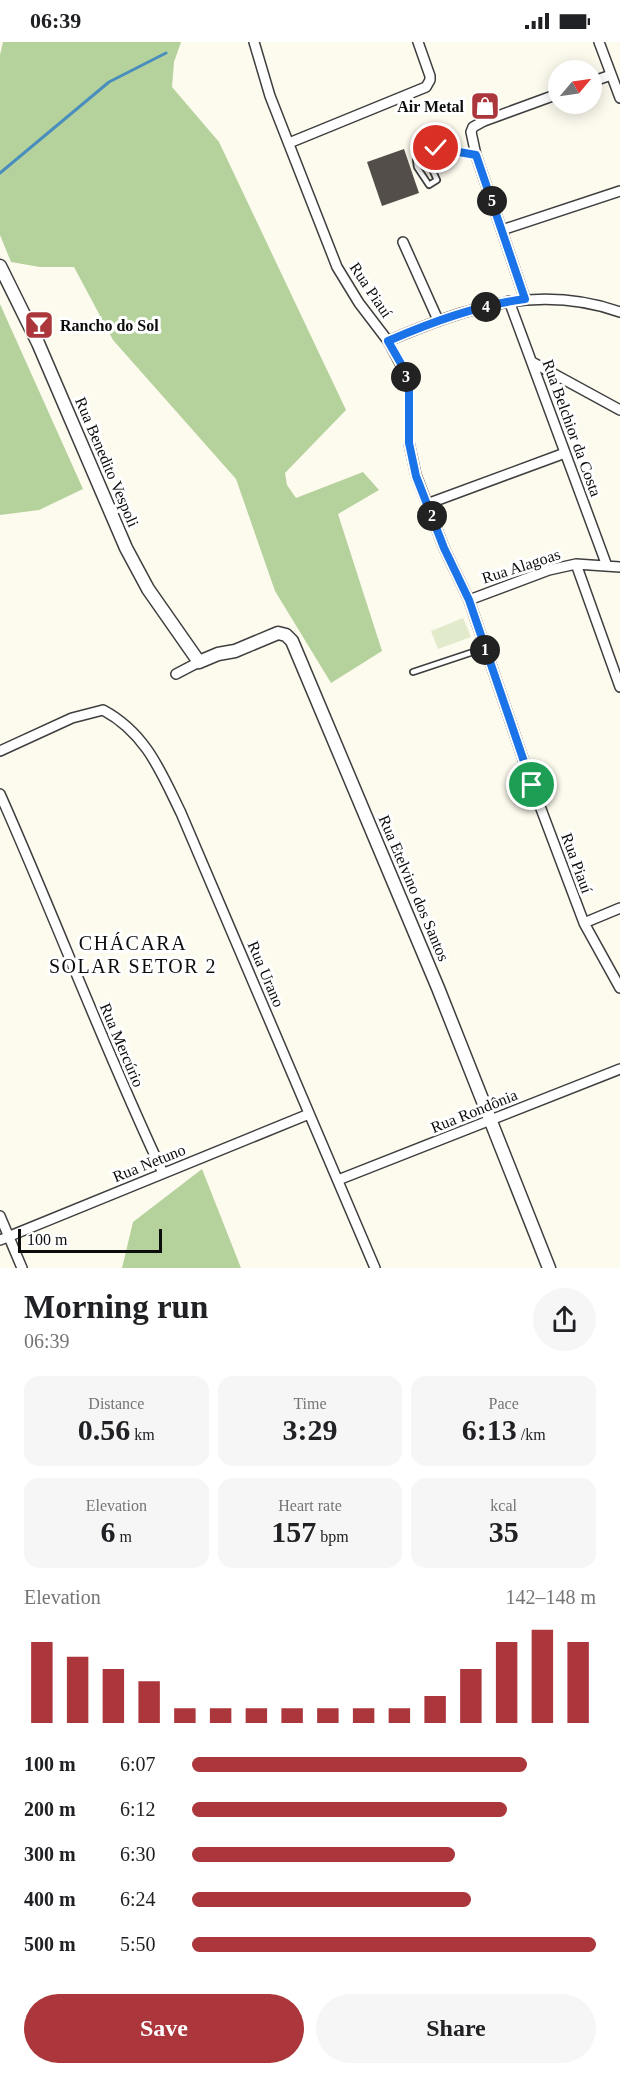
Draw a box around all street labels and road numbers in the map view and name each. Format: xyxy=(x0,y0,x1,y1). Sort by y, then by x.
street label: Rua Piauí xyxy=(346,259,396,321)
street label: Rua Belchior da Costa xyxy=(539,357,605,499)
street label: Rua Benedito Vespoli xyxy=(71,395,142,530)
street label: Rua Alagoas xyxy=(480,545,563,588)
street label: Rua Etelvino dos Santos xyxy=(376,812,452,964)
street label: Rua Piauí xyxy=(558,831,596,896)
street label: Rua Urano xyxy=(245,939,287,1009)
street label: Rua Mercúrio xyxy=(97,1001,147,1089)
street label: Rua Rondônia xyxy=(428,1086,520,1136)
street label: Rua Netuno xyxy=(110,1141,188,1185)

